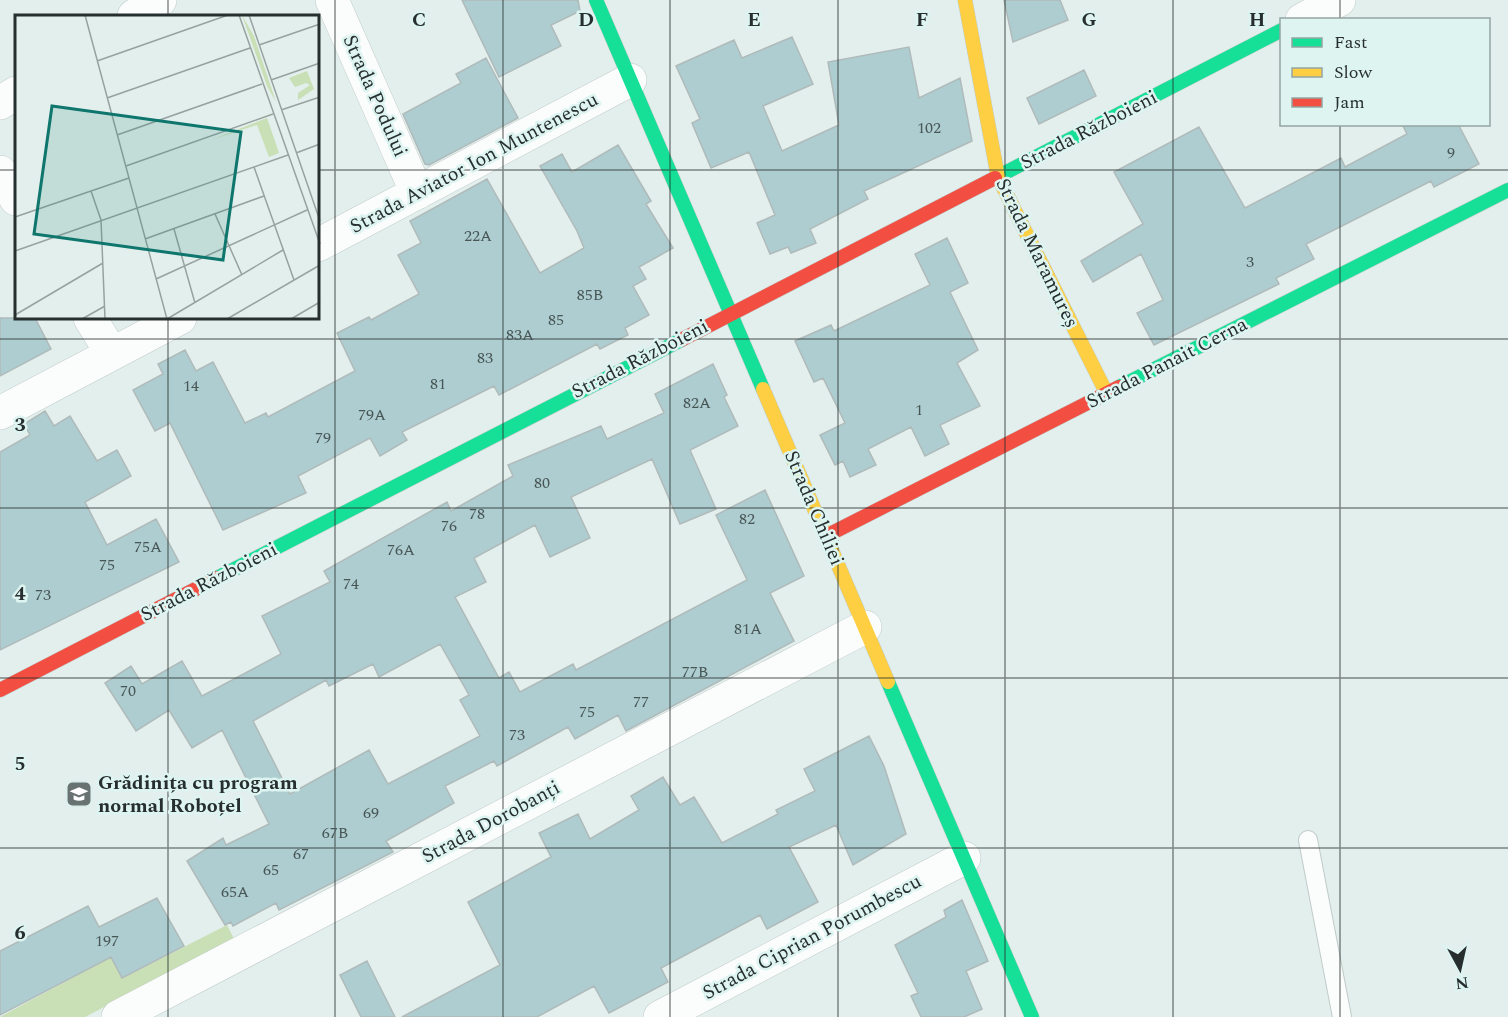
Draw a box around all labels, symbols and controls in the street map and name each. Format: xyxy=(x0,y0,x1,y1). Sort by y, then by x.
text: C xyxy=(412,5,426,35)
text: D xyxy=(578,5,594,35)
text: E xyxy=(747,5,761,35)
text: F xyxy=(916,5,928,35)
text: G xyxy=(1081,5,1097,35)
text: H xyxy=(1249,5,1265,35)
inset map xyxy=(15,15,320,320)
legend xyxy=(1280,18,1490,126)
text: Fast xyxy=(1334,29,1367,56)
street label: Strada Podului xyxy=(335,30,415,162)
text: Slow xyxy=(1334,59,1373,86)
street label: Strada Războieni xyxy=(1015,83,1163,177)
street label: Strada Aviator Ion Muntenescu xyxy=(344,85,604,241)
text: Jam xyxy=(1334,89,1365,116)
house number: 102 xyxy=(917,116,941,140)
house number: 9 xyxy=(1447,141,1455,165)
street label: Strada Maramureș xyxy=(988,173,1086,333)
house number: 22A xyxy=(464,224,492,248)
house number: 3 xyxy=(1246,250,1254,274)
house number: 85B xyxy=(577,283,603,307)
house number: 85 xyxy=(548,308,564,332)
street label: Strada Panait Cerna xyxy=(1081,309,1253,417)
street label: Strada Războieni xyxy=(566,312,714,406)
house number: 83A xyxy=(506,323,534,347)
house number: 83 xyxy=(477,346,493,370)
house number: 81 xyxy=(430,372,446,396)
house number: 14 xyxy=(183,374,199,398)
house number: 82A xyxy=(683,391,711,415)
house number: 1 xyxy=(915,398,923,422)
house number: 79A xyxy=(358,403,386,427)
text: 3 xyxy=(14,410,26,440)
house number: 79 xyxy=(315,426,331,450)
street label: Strada Chiliei xyxy=(776,446,852,570)
house number: 80 xyxy=(534,471,550,495)
house number: 78 xyxy=(469,502,485,526)
house number: 82 xyxy=(739,507,755,531)
house number: 76 xyxy=(441,514,457,538)
house number: 75A xyxy=(134,535,162,559)
street label: Strada Războieni xyxy=(135,535,283,629)
house number: 76A xyxy=(387,538,415,562)
house number: 75 xyxy=(99,553,115,577)
house number: 74 xyxy=(343,572,359,596)
text: 4 xyxy=(14,579,26,609)
house number: 73 xyxy=(35,583,51,607)
house number: 81A xyxy=(734,617,762,641)
house number: 77B xyxy=(682,660,708,684)
house number: 70 xyxy=(120,679,136,703)
house number: 77 xyxy=(633,690,649,714)
house number: 75 xyxy=(579,700,595,724)
house number: 73 xyxy=(509,723,525,747)
text: 5 xyxy=(14,749,26,779)
place label: Grădinița cu program normal Roboțel xyxy=(98,768,298,821)
street label: Strada Dorobanți xyxy=(416,773,566,871)
school or university icon: Grădinița cu program normal Roboțel xyxy=(64,779,94,809)
house number: 69 xyxy=(363,801,379,825)
house number: 67B xyxy=(322,821,348,845)
house number: 67 xyxy=(293,842,309,866)
house number: 65 xyxy=(263,858,279,882)
street label: Strada Ciprian Porumbescu xyxy=(697,866,927,1008)
house number: 65A xyxy=(221,880,249,904)
text: 6 xyxy=(14,918,26,948)
house number: 197 xyxy=(95,929,119,953)
north arrow xyxy=(1430,939,1490,999)
text: N xyxy=(1454,970,1470,996)

